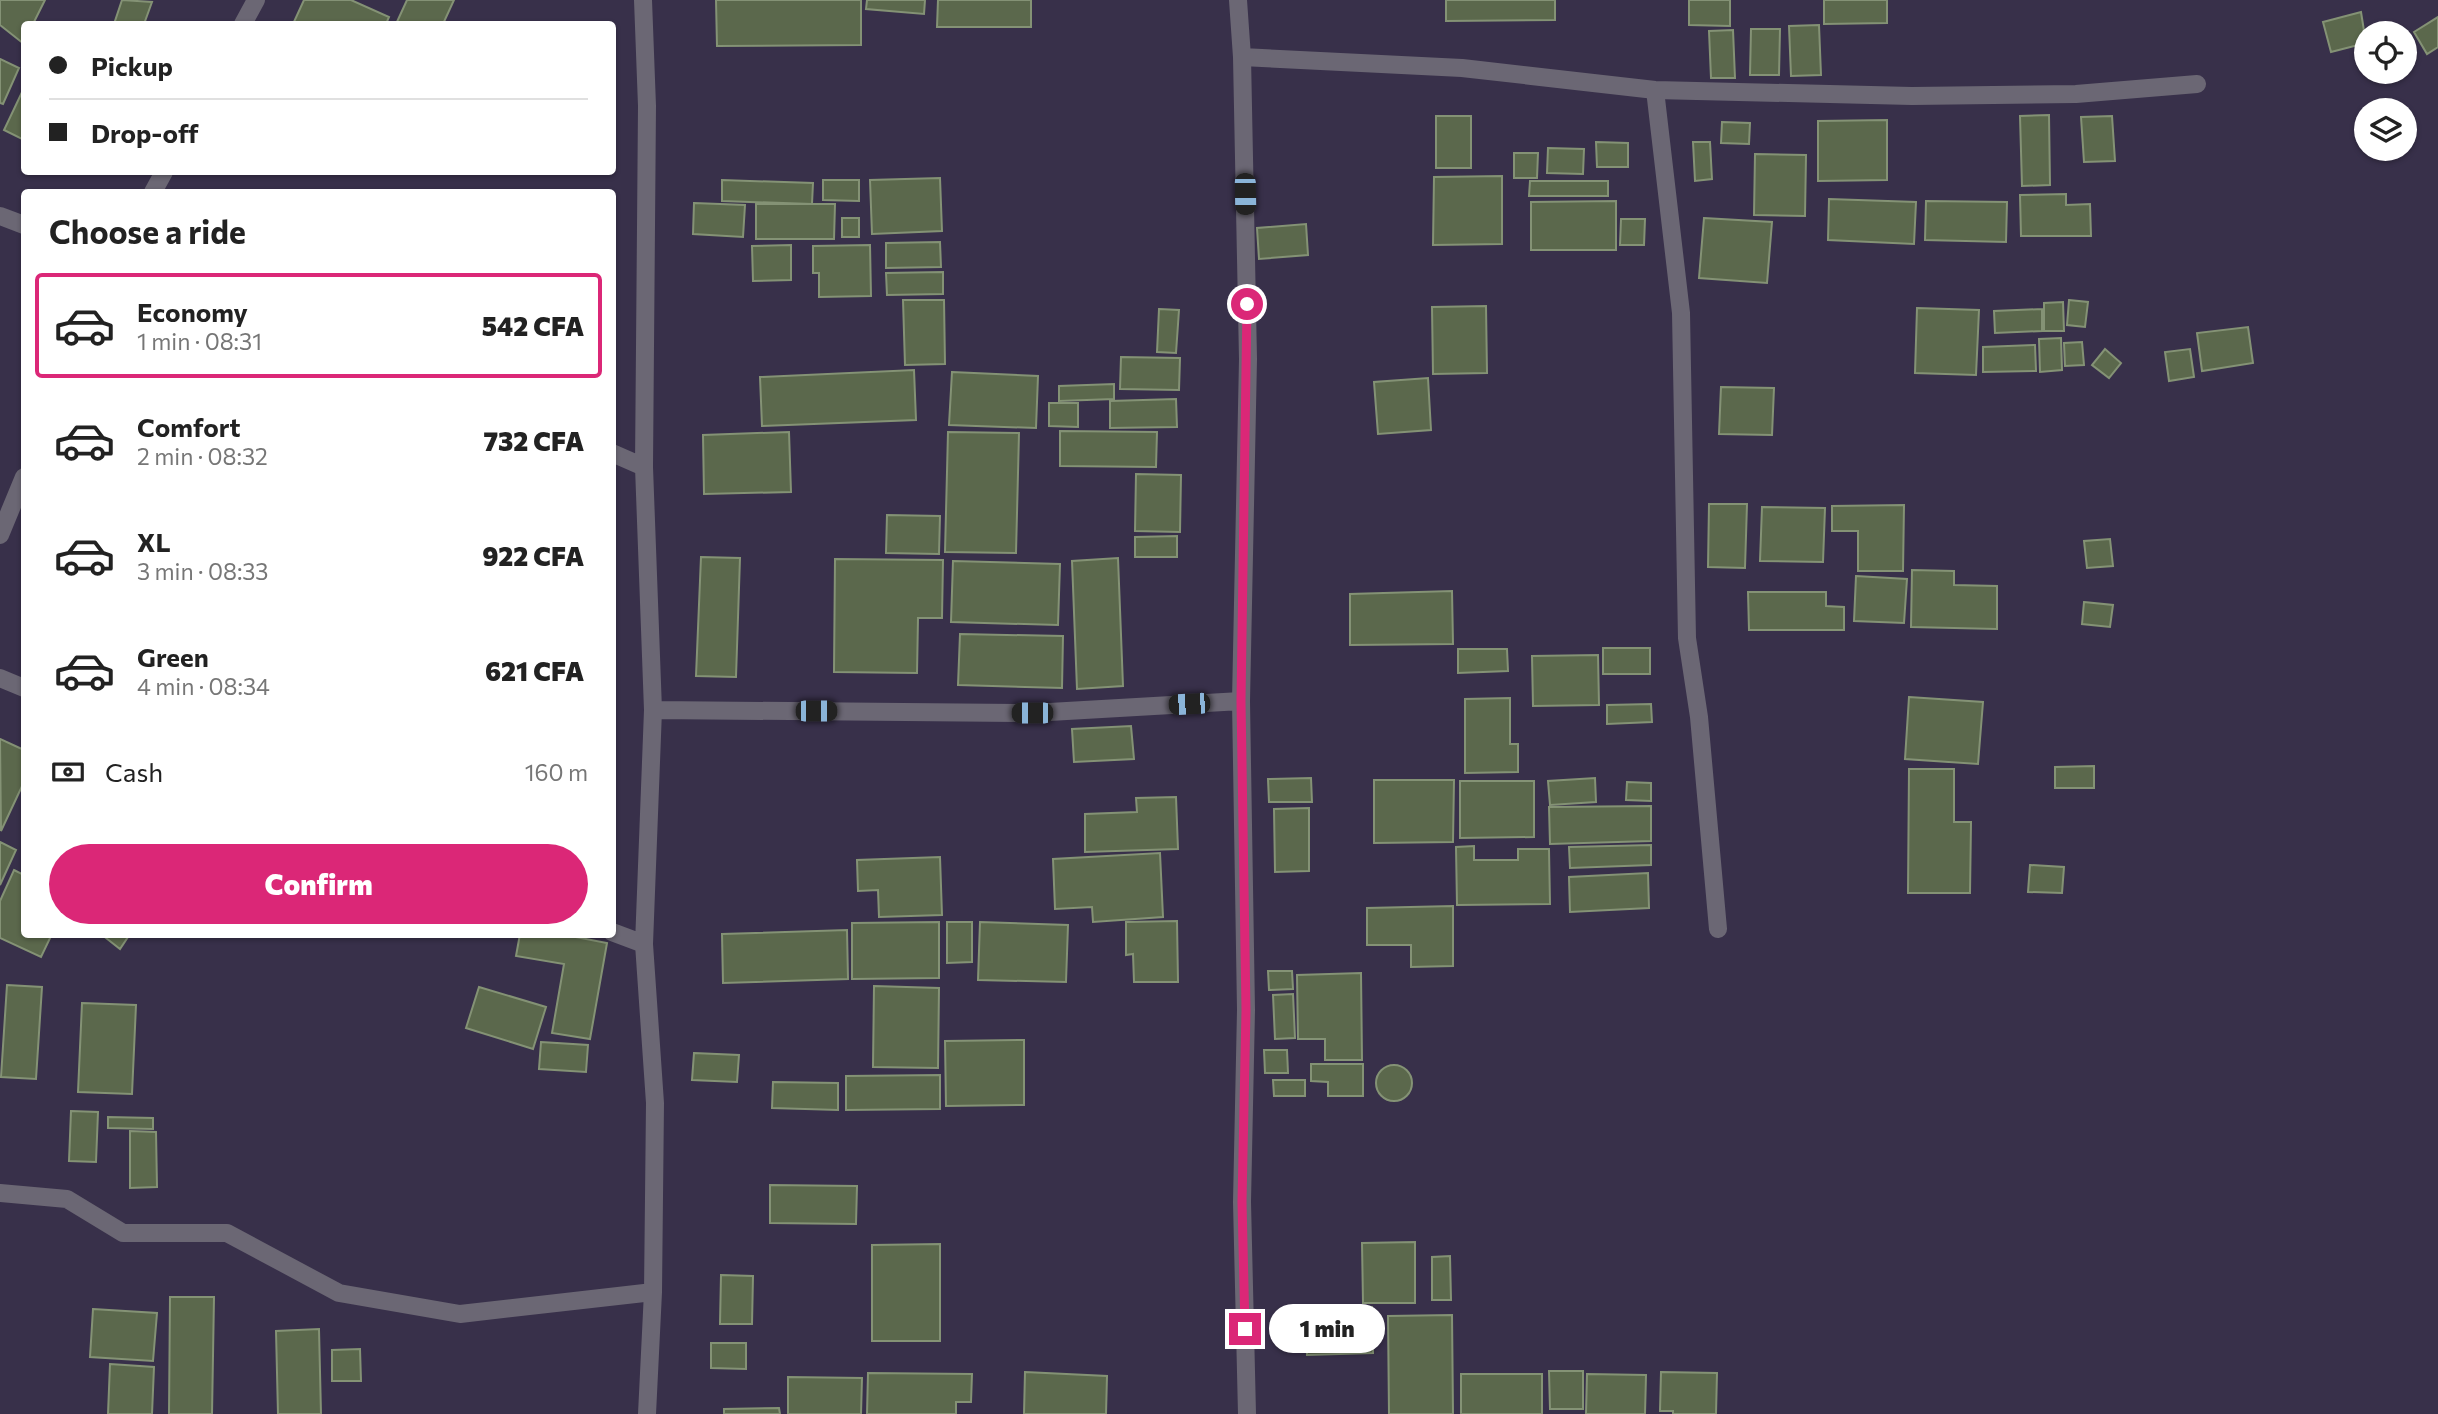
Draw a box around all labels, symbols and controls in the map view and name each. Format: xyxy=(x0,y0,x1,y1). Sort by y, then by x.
map controls xyxy=(2354,21,2417,161)
button: locate xyxy=(2354,21,2417,84)
text: Pickup xyxy=(91,50,173,81)
button: layers xyxy=(2354,98,2417,161)
text: Drop-off xyxy=(91,117,198,148)
car xyxy=(1235,173,1256,215)
text: Choose a ride xyxy=(49,211,246,251)
route start xyxy=(1231,288,1263,320)
icon: car xyxy=(53,294,116,357)
text: Economy xyxy=(137,296,248,327)
text: 542 CFA xyxy=(482,310,584,341)
text: 1 min · 08:31 xyxy=(137,327,262,355)
icon: car xyxy=(53,409,116,472)
text: Comfort xyxy=(137,411,240,442)
text: 732 CFA xyxy=(483,425,584,456)
text: 2 min · 08:32 xyxy=(137,442,268,470)
icon: car xyxy=(53,524,116,587)
text: XL xyxy=(137,526,171,557)
text: 922 CFA xyxy=(482,540,584,571)
text: 3 min · 08:33 xyxy=(137,557,269,585)
icon: car xyxy=(53,639,116,702)
text: Green xyxy=(137,641,209,672)
text: 621 CFA xyxy=(485,655,584,686)
text: 4 min · 08:34 xyxy=(137,672,270,700)
car xyxy=(1168,692,1211,716)
car xyxy=(796,701,838,722)
car xyxy=(1012,703,1054,724)
icon: cash xyxy=(49,753,87,791)
text: Cash xyxy=(105,756,163,787)
text: 160 m xyxy=(525,758,588,786)
button: Confirm xyxy=(49,844,588,924)
callout: 1 min xyxy=(1270,1304,1385,1354)
route end xyxy=(1229,1313,1261,1345)
text: 1 min xyxy=(1299,1314,1355,1342)

